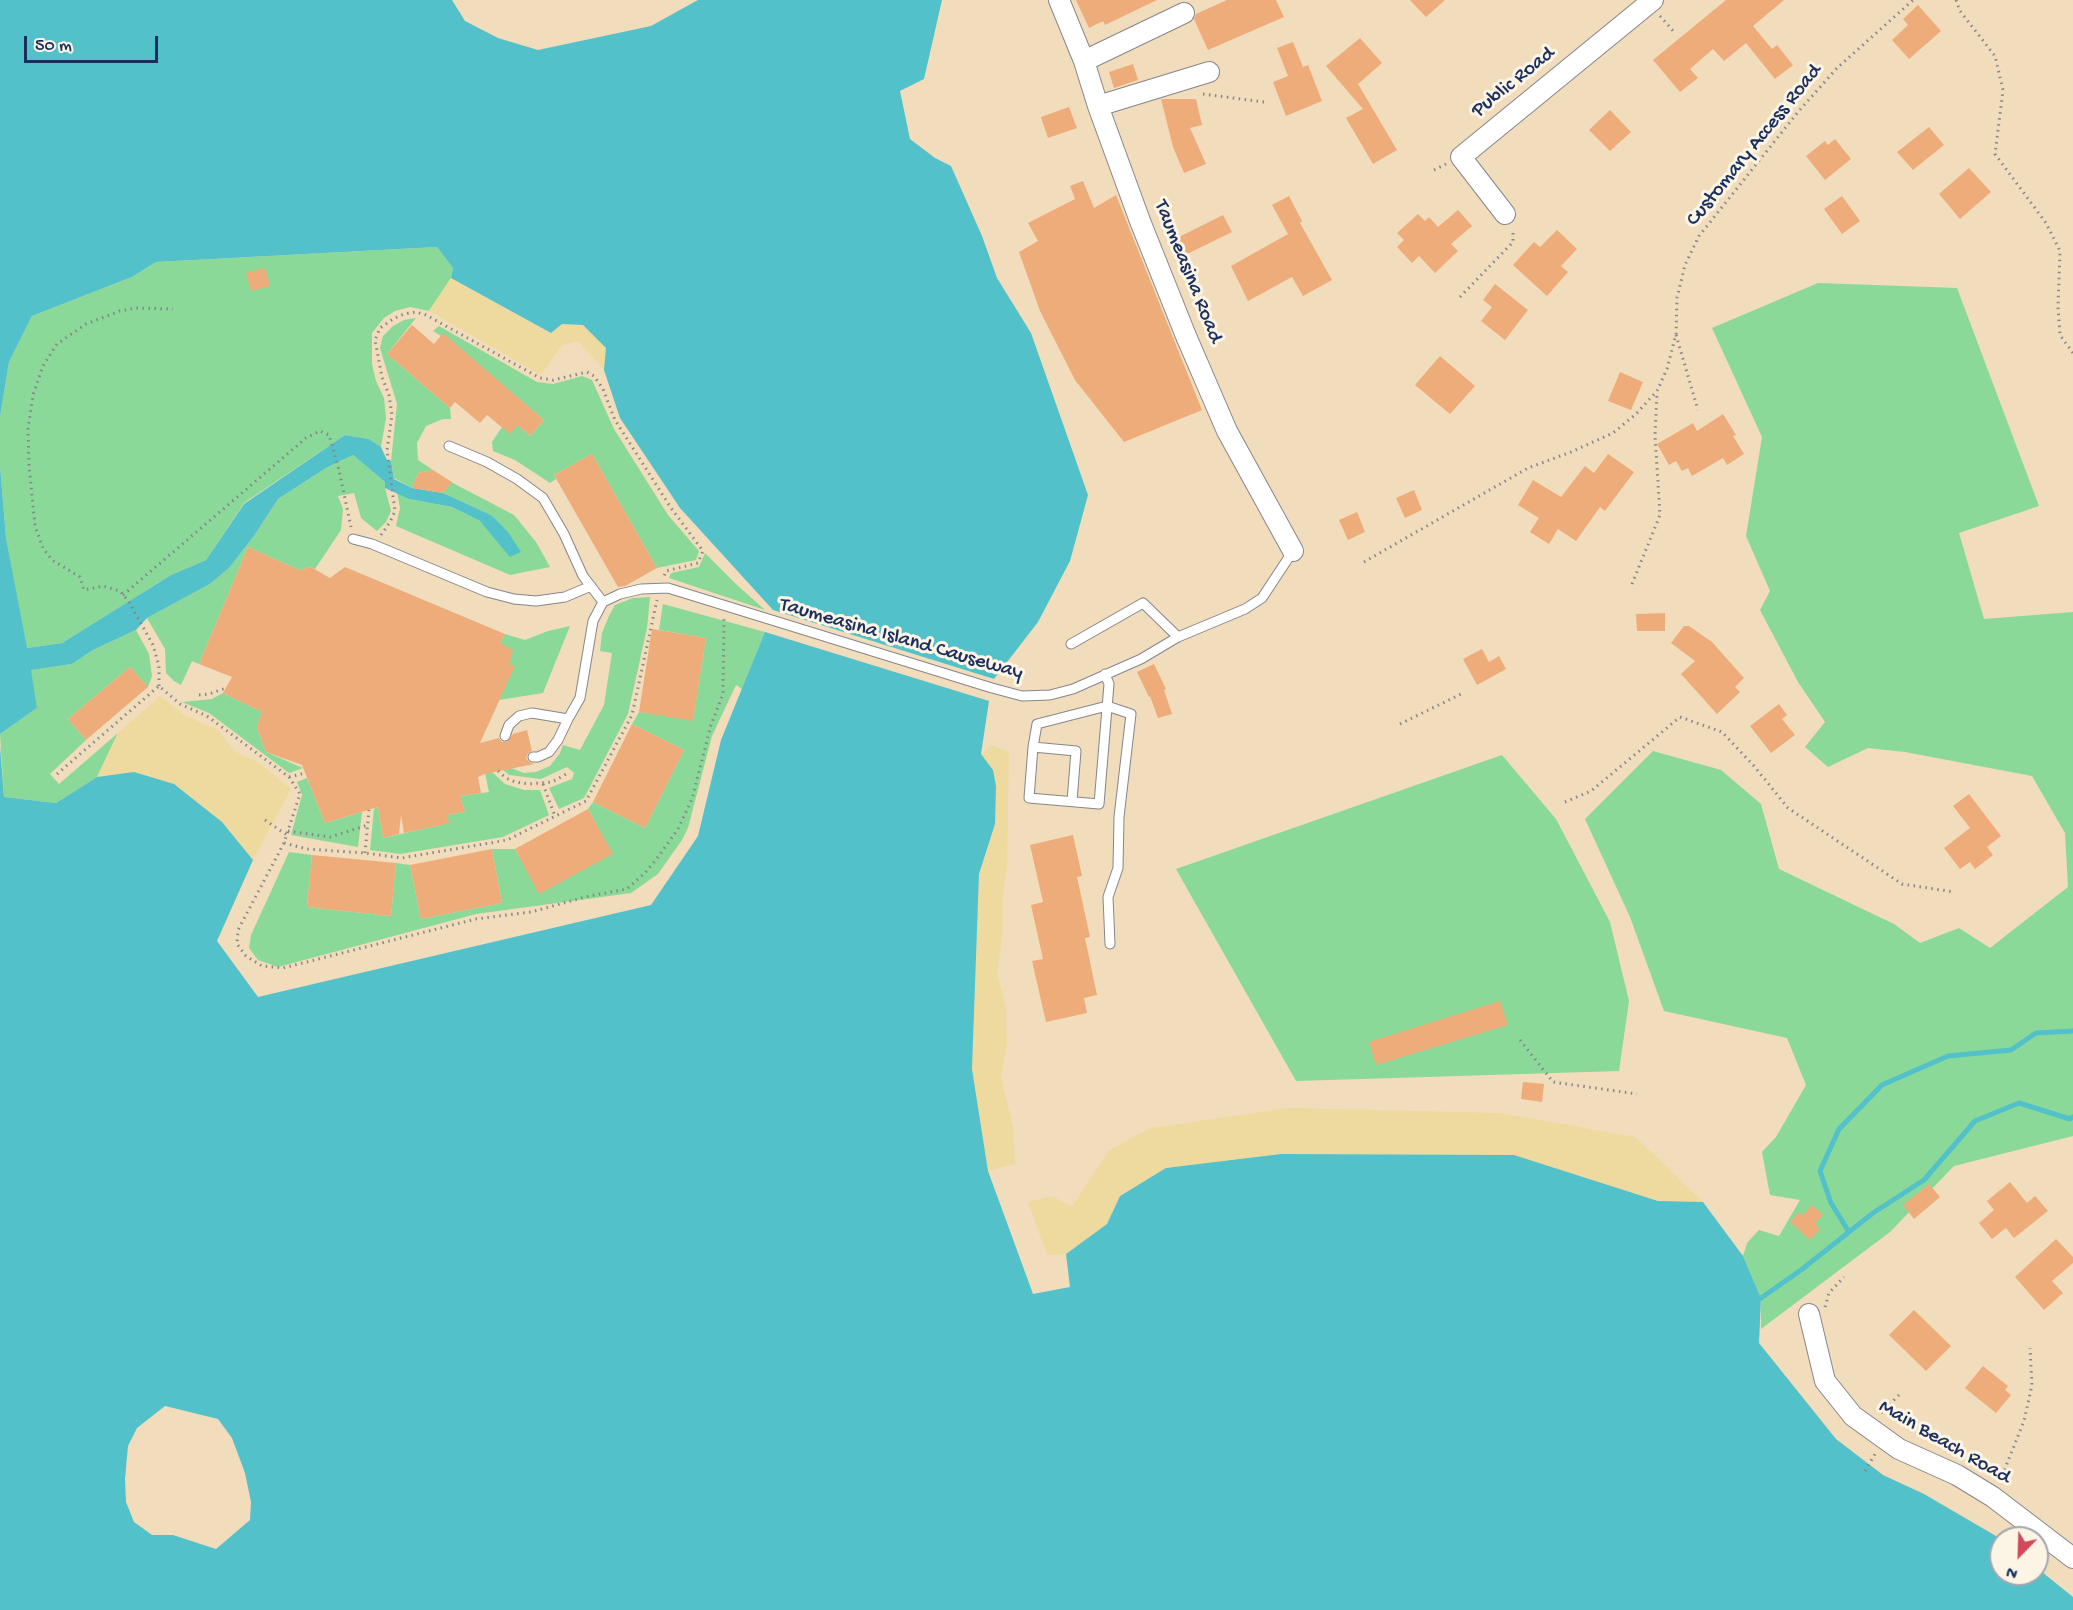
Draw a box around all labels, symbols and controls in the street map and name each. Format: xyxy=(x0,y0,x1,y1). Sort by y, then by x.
scale bar xyxy=(27,24,160,62)
text: 50 m xyxy=(35,36,72,57)
street label: Public Road xyxy=(1467,42,1561,124)
street label: Customary Access Road xyxy=(1682,60,1828,232)
street label: Taumeasina Road xyxy=(1147,197,1227,347)
street label: Taumeasina Island Causeway xyxy=(776,593,1026,687)
street label: Main Beach Road xyxy=(1874,1395,2014,1491)
north arrow xyxy=(1989,1526,2049,1586)
text: N xyxy=(2004,1560,2021,1582)

